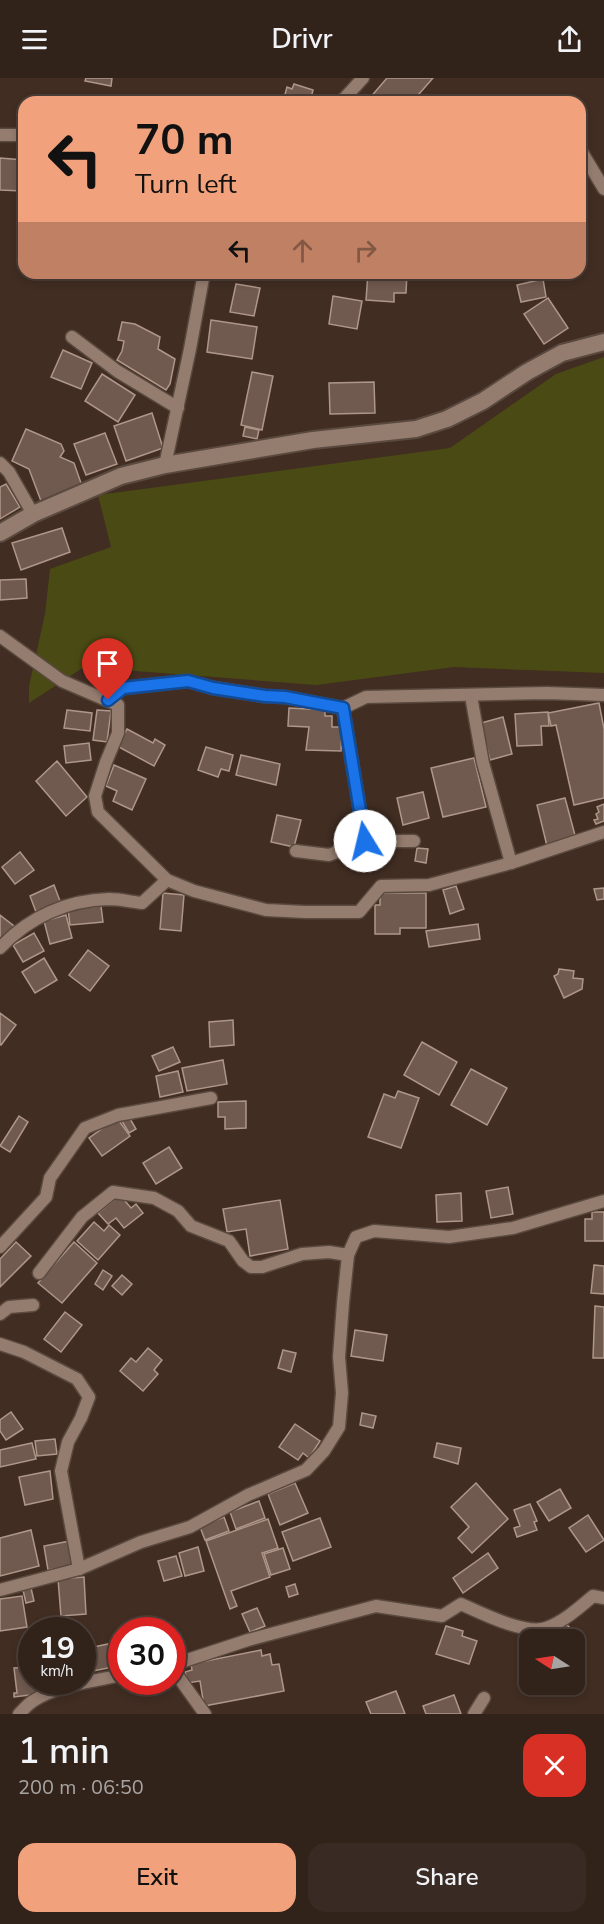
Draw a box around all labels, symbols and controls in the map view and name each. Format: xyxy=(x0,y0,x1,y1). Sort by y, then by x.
text: Drivr xyxy=(271,21,333,58)
icon: menu xyxy=(18,23,51,56)
icon: share xyxy=(553,23,586,56)
text: 70 m xyxy=(135,112,234,169)
icon: left xyxy=(36,120,114,198)
text: Turn left xyxy=(135,166,236,203)
icon: left xyxy=(223,234,256,267)
icon: ahead xyxy=(286,234,319,267)
icon: right xyxy=(349,234,382,267)
pin xyxy=(82,638,133,700)
icon: arrive xyxy=(91,647,124,680)
position arrow xyxy=(333,809,397,873)
speed limit sign: 30 xyxy=(108,1617,186,1695)
text: 19 xyxy=(39,1628,75,1669)
north arrow xyxy=(519,1629,585,1695)
map controls xyxy=(519,1629,585,1695)
text: km/h xyxy=(40,1661,74,1681)
text: 1 min xyxy=(18,1727,110,1776)
button: close xyxy=(523,1734,586,1797)
text: 200 m · 06:50 xyxy=(18,1774,144,1801)
button: Exit xyxy=(18,1843,296,1912)
button: Share xyxy=(308,1843,586,1912)

